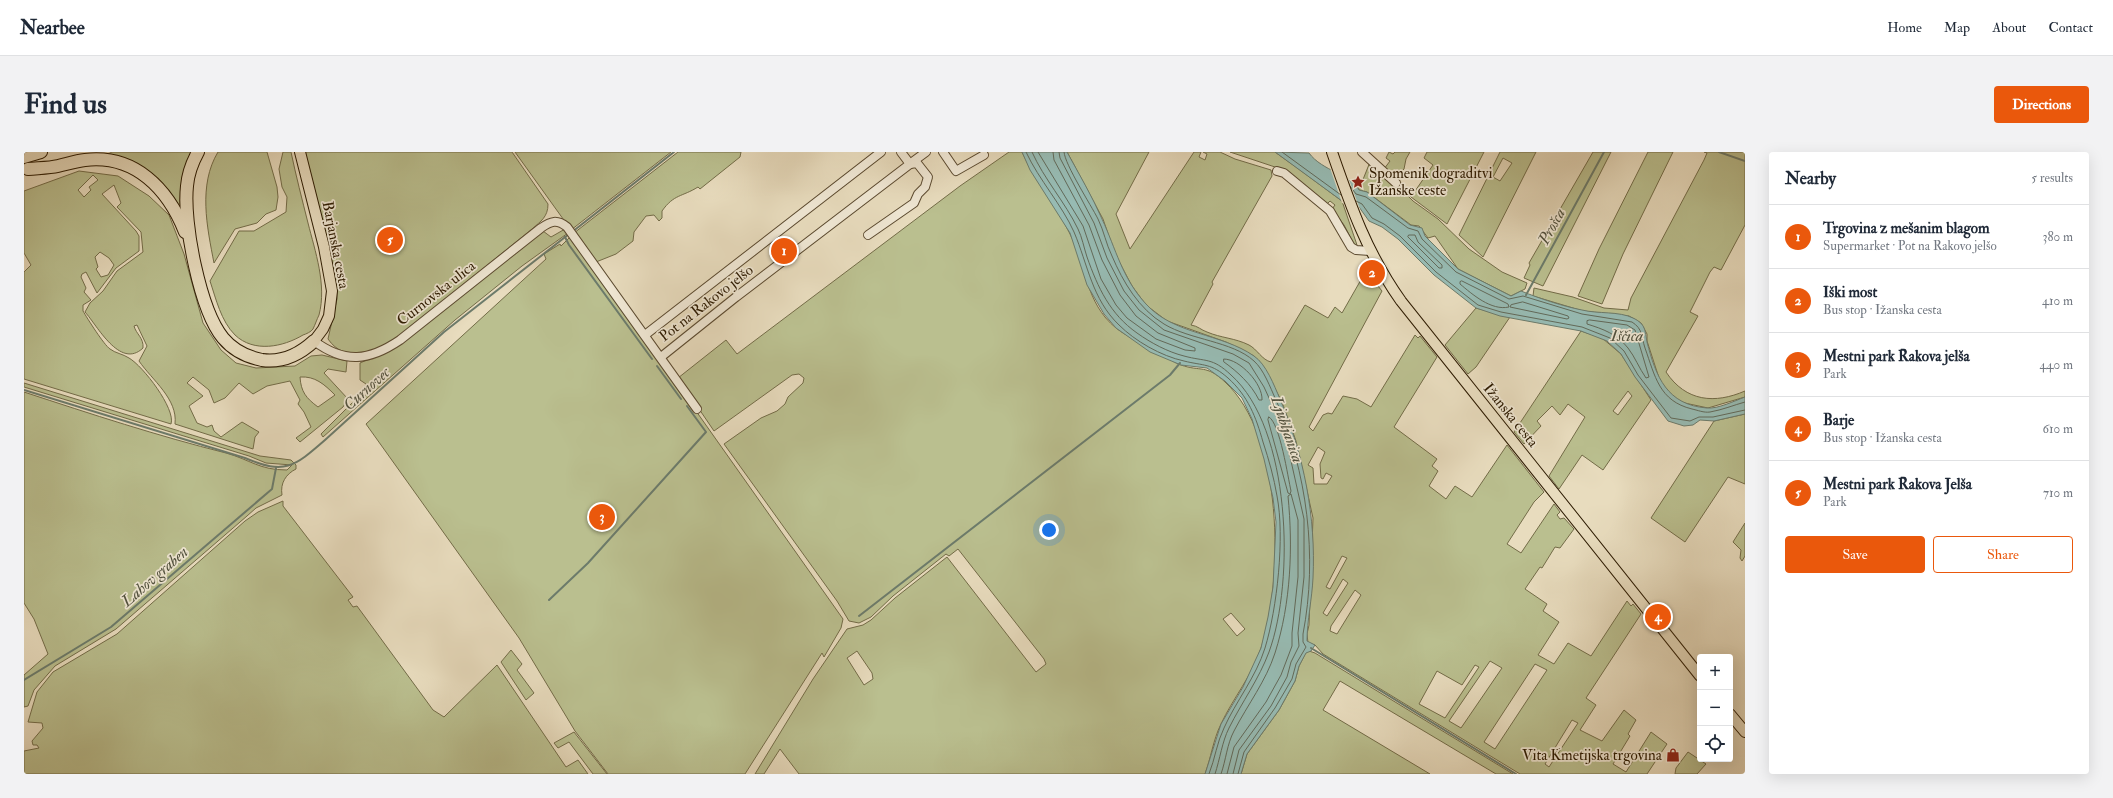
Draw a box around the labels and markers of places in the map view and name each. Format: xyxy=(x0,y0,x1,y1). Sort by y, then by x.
place label: Spomenik dograditvi Ižanske ceste xyxy=(1369,164,1492,200)
place icon: Spomenik dograditvi Ižanske ceste xyxy=(1350,174,1366,190)
pin: 5 xyxy=(377,225,403,255)
pin: 1 xyxy=(771,236,797,266)
pin: 2 xyxy=(1359,258,1385,288)
pin: 3 xyxy=(589,502,615,532)
pin: 4 xyxy=(1645,602,1671,632)
place label: Vita Kmetijska trgovina xyxy=(1522,746,1663,765)
shop icon: Vita Kmetijska trgovina xyxy=(1665,747,1681,763)

